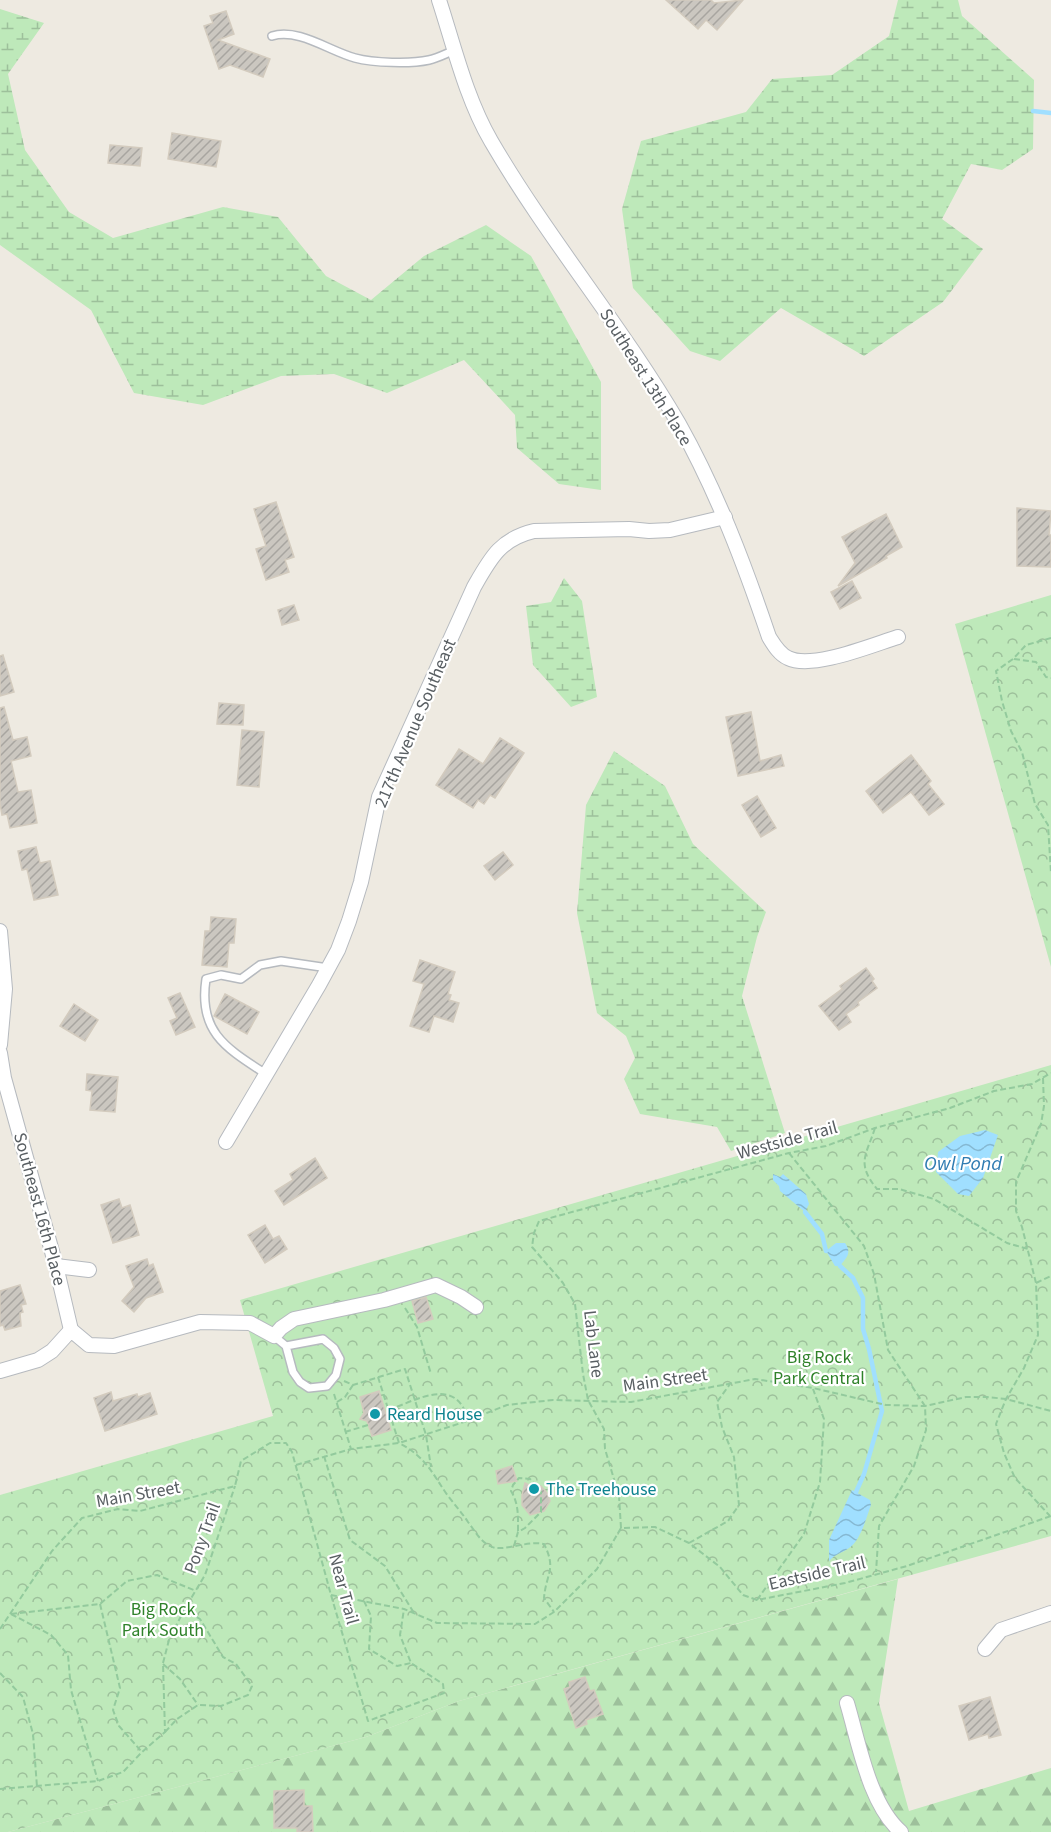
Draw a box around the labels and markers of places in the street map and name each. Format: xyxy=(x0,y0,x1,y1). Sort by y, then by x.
place label: Reard House xyxy=(387,1402,482,1427)
marker: Reard House xyxy=(368,1407,382,1421)
place label: The Treehouse xyxy=(546,1477,657,1502)
marker: The Treehouse xyxy=(527,1482,541,1496)

